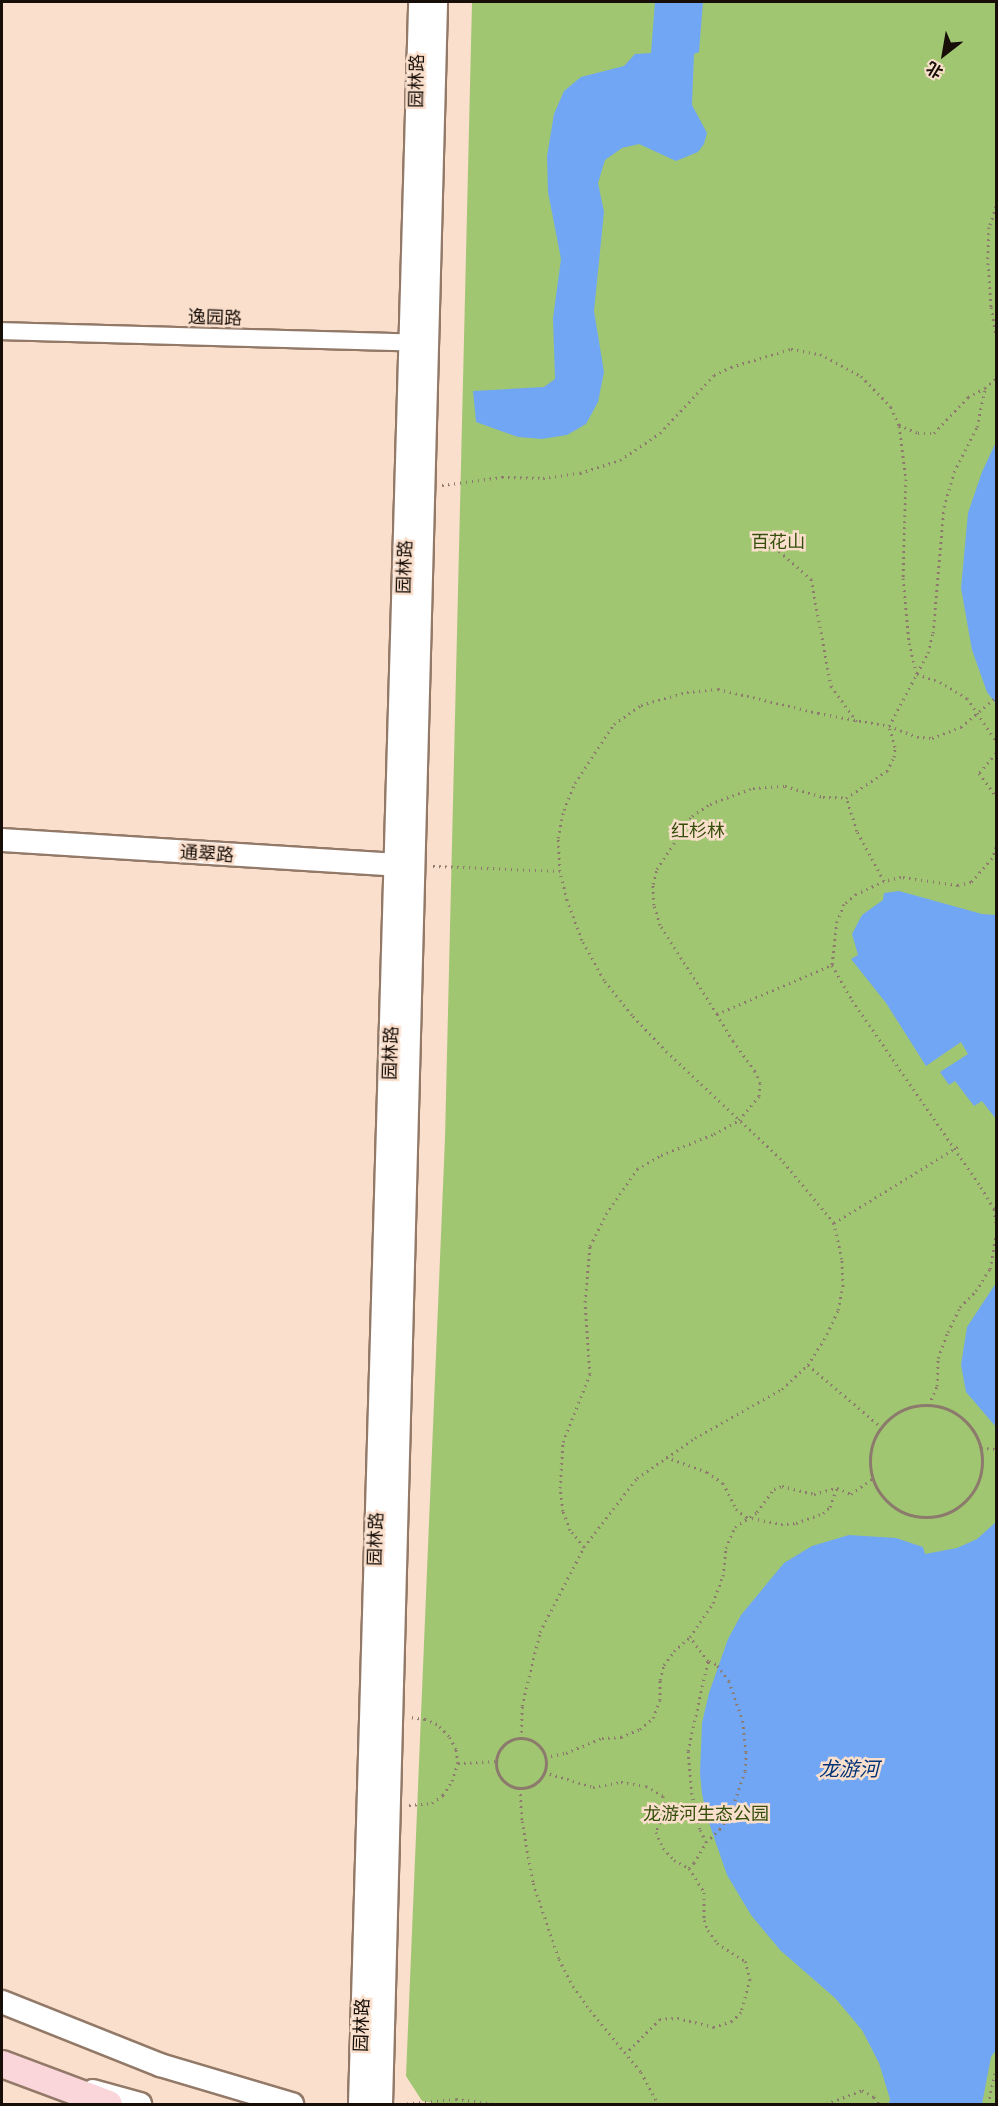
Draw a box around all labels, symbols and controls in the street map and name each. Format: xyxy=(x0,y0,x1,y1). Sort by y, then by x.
north arrow xyxy=(914,24,974,84)
street label: 园林路 xyxy=(406,54,428,108)
text: 北 xyxy=(923,57,947,82)
street label: 逸园路 xyxy=(188,306,242,330)
park label: 百花山 xyxy=(751,531,805,553)
street label: 园林路 xyxy=(393,540,417,594)
park label: 红杉林 xyxy=(671,820,725,842)
street label: 通翠路 xyxy=(179,841,235,867)
street label: 园林路 xyxy=(379,1026,403,1080)
street label: 园林路 xyxy=(364,1512,388,1566)
water label: 龙游河 xyxy=(819,1758,879,1782)
park label: 龙游河生态公园 xyxy=(643,1803,769,1825)
street label: 园林路 xyxy=(350,1998,374,2052)

